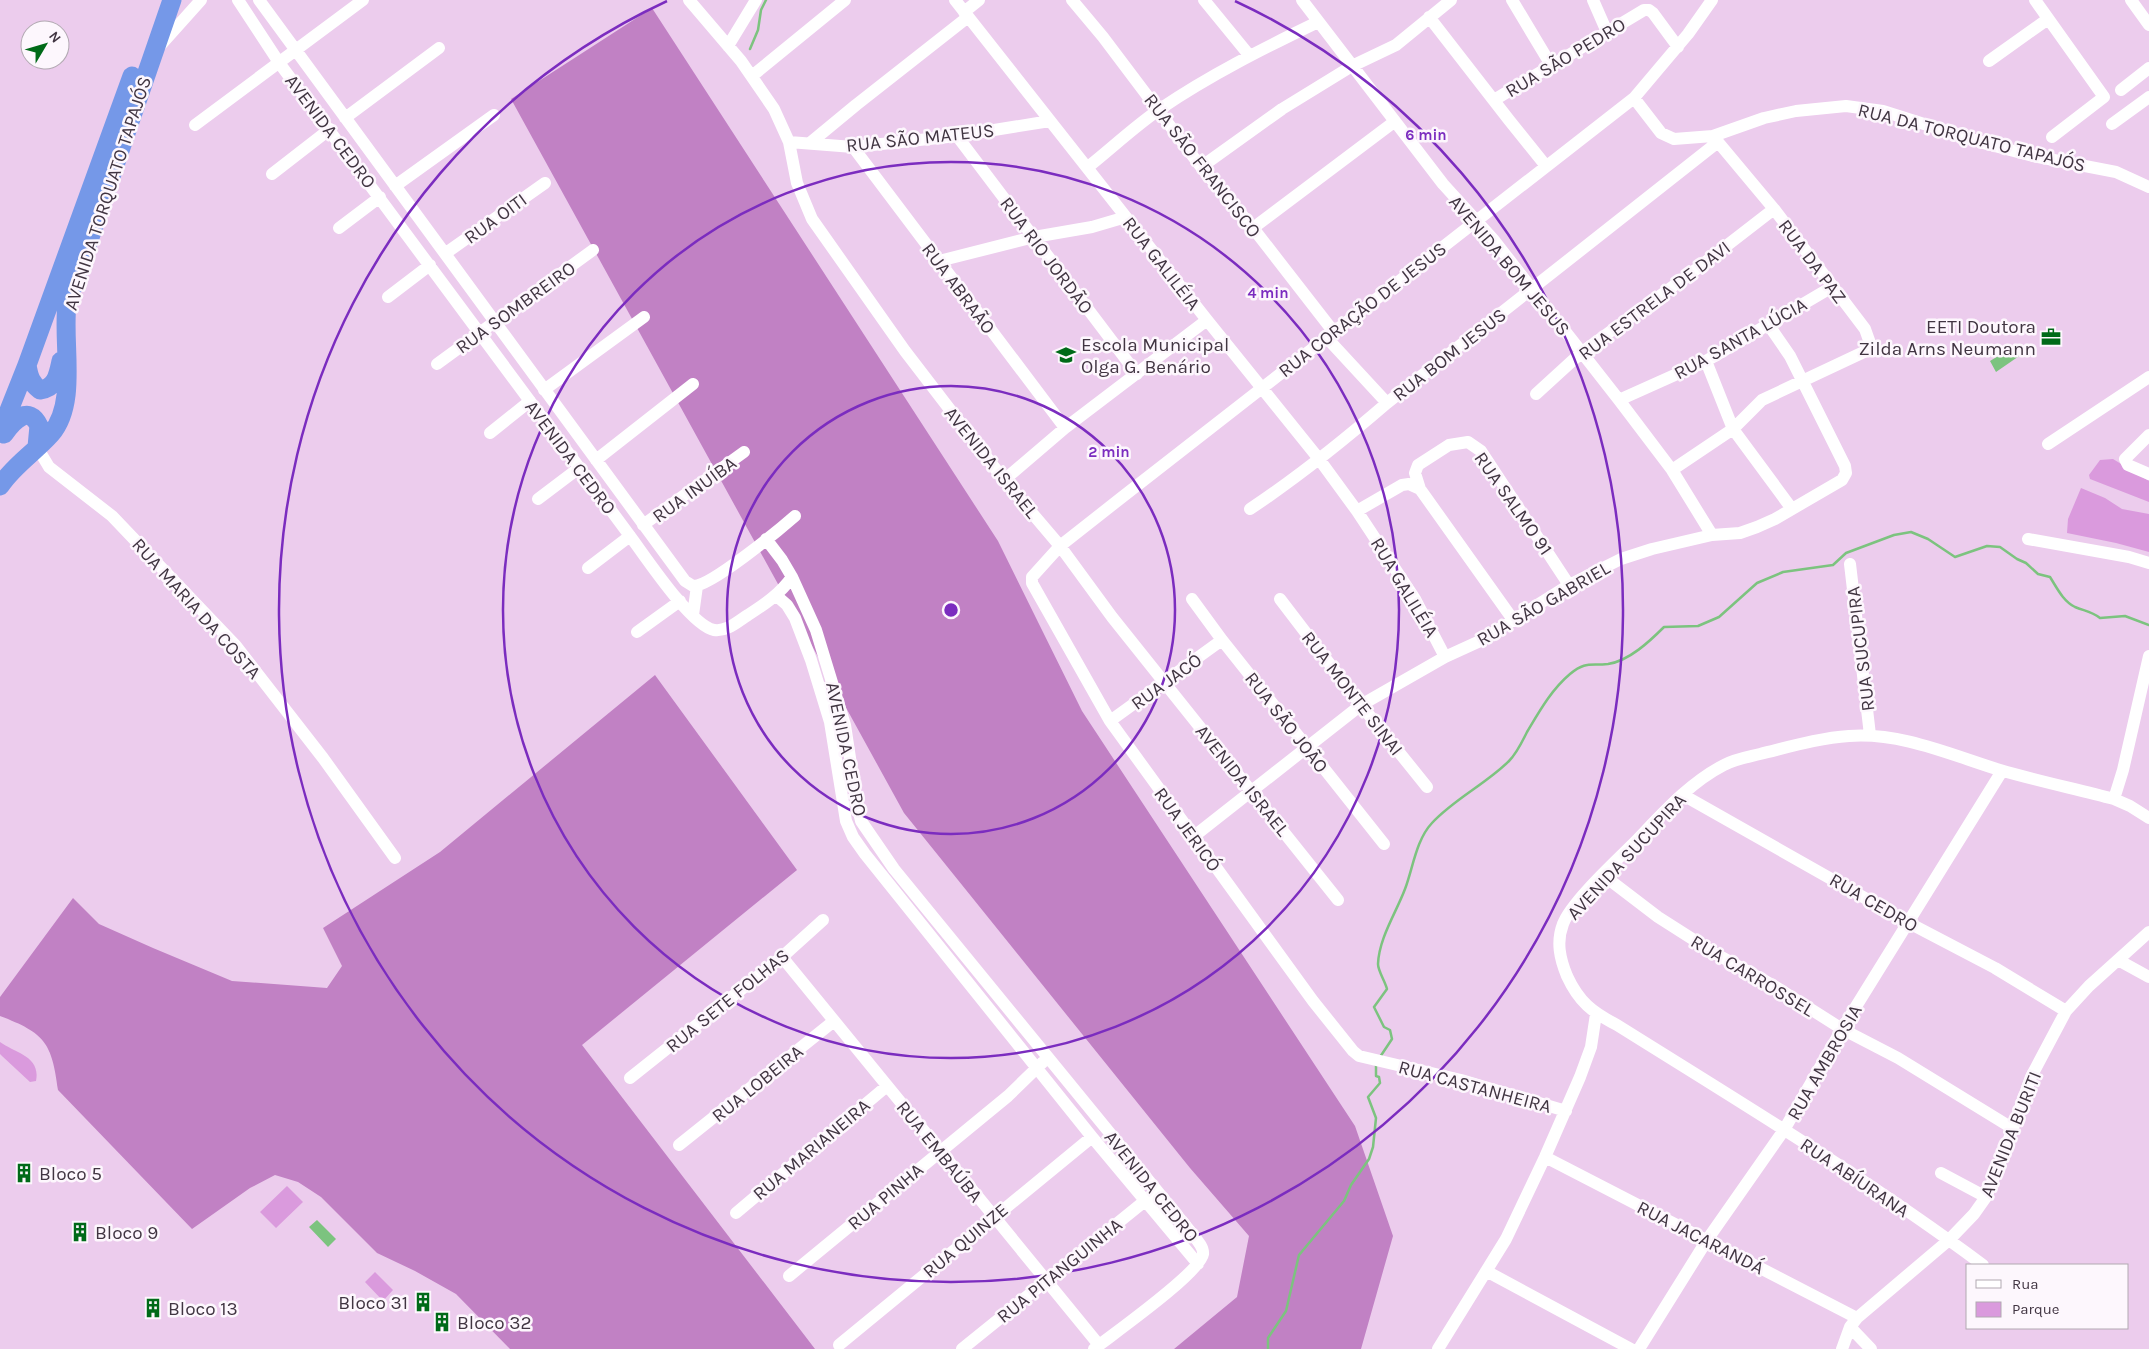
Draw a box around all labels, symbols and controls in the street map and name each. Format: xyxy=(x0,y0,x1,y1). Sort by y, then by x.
street label: RUA SÃO PEDRO xyxy=(1501,13,1630,102)
north arrow xyxy=(20,20,70,70)
text: N xyxy=(45,28,65,46)
street label: AVENIDA CEDRO xyxy=(280,70,380,193)
street label: AVENIDA TORQUATO TAPAJÓS xyxy=(59,73,156,313)
street label: RUA SÃO FRANCISCO xyxy=(1139,89,1265,242)
street label: RUA DA TORQUATO TAPAJÓS xyxy=(1856,98,2088,177)
street label: RUA SÃO MATEUS xyxy=(845,119,995,157)
text: 6 min xyxy=(1405,126,1447,144)
street label: RUA OITI xyxy=(460,189,531,249)
street label: AVENIDA BOM JESUS xyxy=(1444,191,1574,340)
street label: RUA RIO JORDÃO xyxy=(995,193,1097,318)
street label: RUA GALILÉIA xyxy=(1118,212,1205,315)
street label: RUA DA PAZ xyxy=(1774,215,1851,308)
street label: RUA CORAÇÃO DE JESUS xyxy=(1274,237,1451,382)
street label: RUA ESTRELA DE DAVI xyxy=(1574,237,1735,365)
street label: RUA ABRAÃO xyxy=(917,239,999,338)
street label: RUA SOMBREIRO xyxy=(451,257,580,359)
text: 4 min xyxy=(1247,284,1289,302)
street label: RUA SANTA LÚCIA xyxy=(1670,292,1811,384)
street label: RUA BOM JESUS xyxy=(1389,304,1511,406)
place label: EETI Doutora Zilda Arns Neumann xyxy=(1858,316,2036,360)
office icon: EETI Doutora Zilda Arns Neumann xyxy=(2040,326,2062,348)
place label: Escola Municipal Olga G. Benário xyxy=(1081,334,1229,378)
school or university icon: Escola Municipal Olga G. Benário xyxy=(1055,344,1077,366)
street label: AVENIDA CEDRO xyxy=(520,396,620,519)
street label: AVENIDA ISRAEL xyxy=(940,402,1043,523)
text: 2 min xyxy=(1088,443,1130,461)
street label: RUA SALMO 91 xyxy=(1469,448,1557,559)
street label: RUA INUÍBA xyxy=(648,451,741,528)
street label: RUA GALILÉIA xyxy=(1366,533,1443,642)
street label: RUA MARIA DA COSTA xyxy=(127,534,265,684)
street label: RUA SÃO GABRIEL xyxy=(1473,557,1614,651)
street label: RUA SUCUPIRA xyxy=(1842,585,1880,713)
centre of rings xyxy=(942,601,960,619)
street label: RUA MONTE SINAI xyxy=(1297,627,1408,760)
street label: RUA JACÓ xyxy=(1126,648,1206,715)
street label: RUA SÃO JOÃO xyxy=(1240,668,1332,777)
street label: AVENIDA CEDRO xyxy=(821,680,871,818)
street label: AVENIDA ISRAEL xyxy=(1191,720,1294,841)
street label: RUA JERICÓ xyxy=(1149,783,1226,876)
street label: AVENIDA SUCUPIRA xyxy=(1563,789,1691,924)
street label: RUA CEDRO xyxy=(1825,869,1922,937)
street label: RUA CARROSSEL xyxy=(1687,930,1818,1021)
street label: RUA SETE FOLHAS xyxy=(661,944,794,1057)
street label: RUA AMBROSIA xyxy=(1783,1001,1867,1124)
street label: RUA LOBEIRA xyxy=(708,1040,808,1127)
street label: RUA CASTANHEIRA xyxy=(1396,1056,1554,1118)
street label: AVENIDA BURITI xyxy=(1976,1068,2046,1201)
street label: RUA MARIANEIRA xyxy=(749,1094,875,1205)
street label: RUA EMBAÚBA xyxy=(892,1096,988,1207)
street label: AVENIDA CEDRO xyxy=(1100,1127,1203,1247)
street label: RUA ABÍURANA xyxy=(1796,1133,1914,1222)
street label: RUA PINHA xyxy=(843,1159,928,1235)
building icon: Bloco 5 xyxy=(13,1162,35,1184)
place label: Bloco 5 xyxy=(39,1163,102,1185)
street label: RUA JACARANDÁ xyxy=(1633,1196,1768,1279)
street label: RUA QUINZE xyxy=(919,1199,1013,1283)
street label: RUA PITANGUINHA xyxy=(993,1214,1127,1328)
building icon: Bloco 9 xyxy=(69,1221,91,1243)
place label: Bloco 9 xyxy=(95,1222,158,1244)
legend xyxy=(1966,1264,2129,1329)
text: Rua xyxy=(2012,1275,2039,1293)
building icon: Bloco 31 xyxy=(412,1291,434,1313)
place label: Bloco 31 xyxy=(338,1292,408,1314)
building icon: Bloco 13 xyxy=(142,1297,164,1319)
place label: Bloco 13 xyxy=(168,1298,238,1320)
text: Parque xyxy=(2012,1300,2060,1318)
building icon: Bloco 32 xyxy=(431,1311,453,1333)
place label: Bloco 32 xyxy=(457,1312,531,1334)

